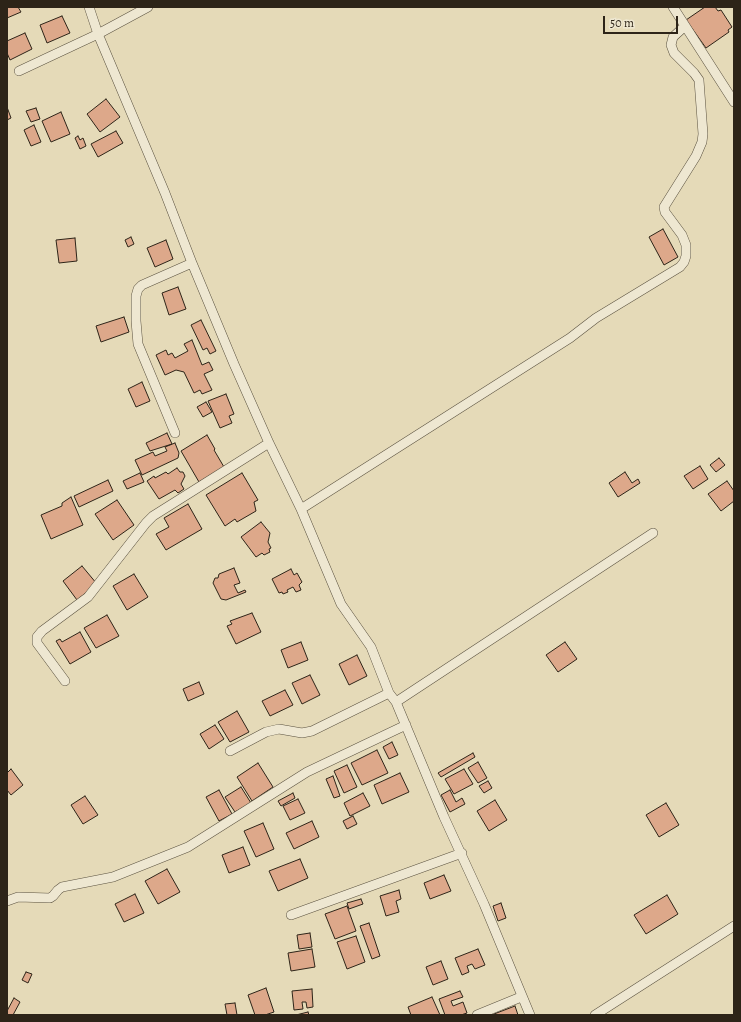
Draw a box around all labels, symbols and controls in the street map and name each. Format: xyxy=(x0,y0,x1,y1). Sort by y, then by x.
scale bar xyxy=(605,8,680,34)
text: 50 m xyxy=(610,15,634,31)

